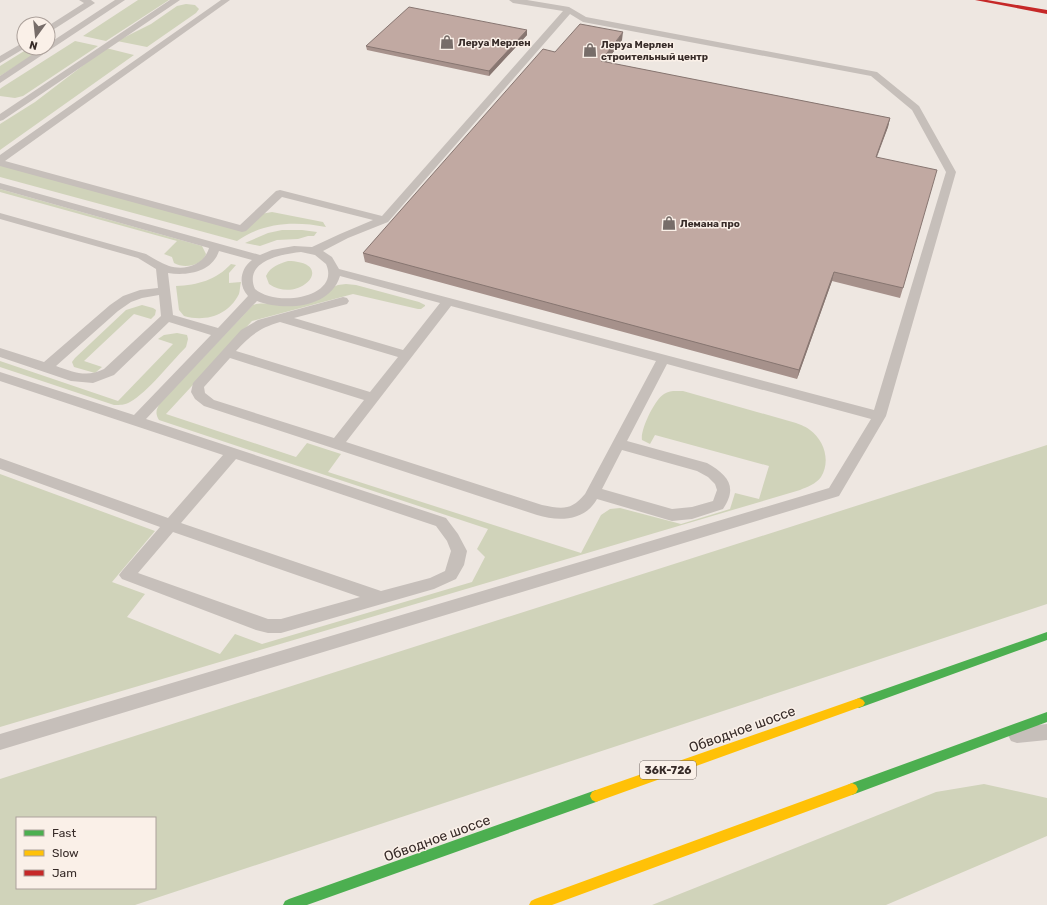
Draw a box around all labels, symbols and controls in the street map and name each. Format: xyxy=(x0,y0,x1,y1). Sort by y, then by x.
north arrow xyxy=(16,16,56,56)
shop icon: Леруа Мерлен xyxy=(439,34,455,50)
place label: Леруа Мерлен xyxy=(458,37,531,49)
text: N xyxy=(28,38,39,52)
place label: Леруа Мерлен строительный центр xyxy=(601,39,708,63)
shop icon: Леруа Мерлен строительный центр xyxy=(582,42,598,58)
shop icon: Лемана про xyxy=(661,215,677,231)
place label: Лемана про xyxy=(680,218,740,230)
street label: Обводное шоссе xyxy=(687,702,798,757)
road number: 36К-726 xyxy=(640,761,696,779)
street label: Обводное шоссе xyxy=(382,811,493,866)
legend xyxy=(16,817,156,889)
text: Fast xyxy=(52,826,76,840)
text: Slow xyxy=(52,846,79,860)
text: Jam xyxy=(52,866,77,880)

